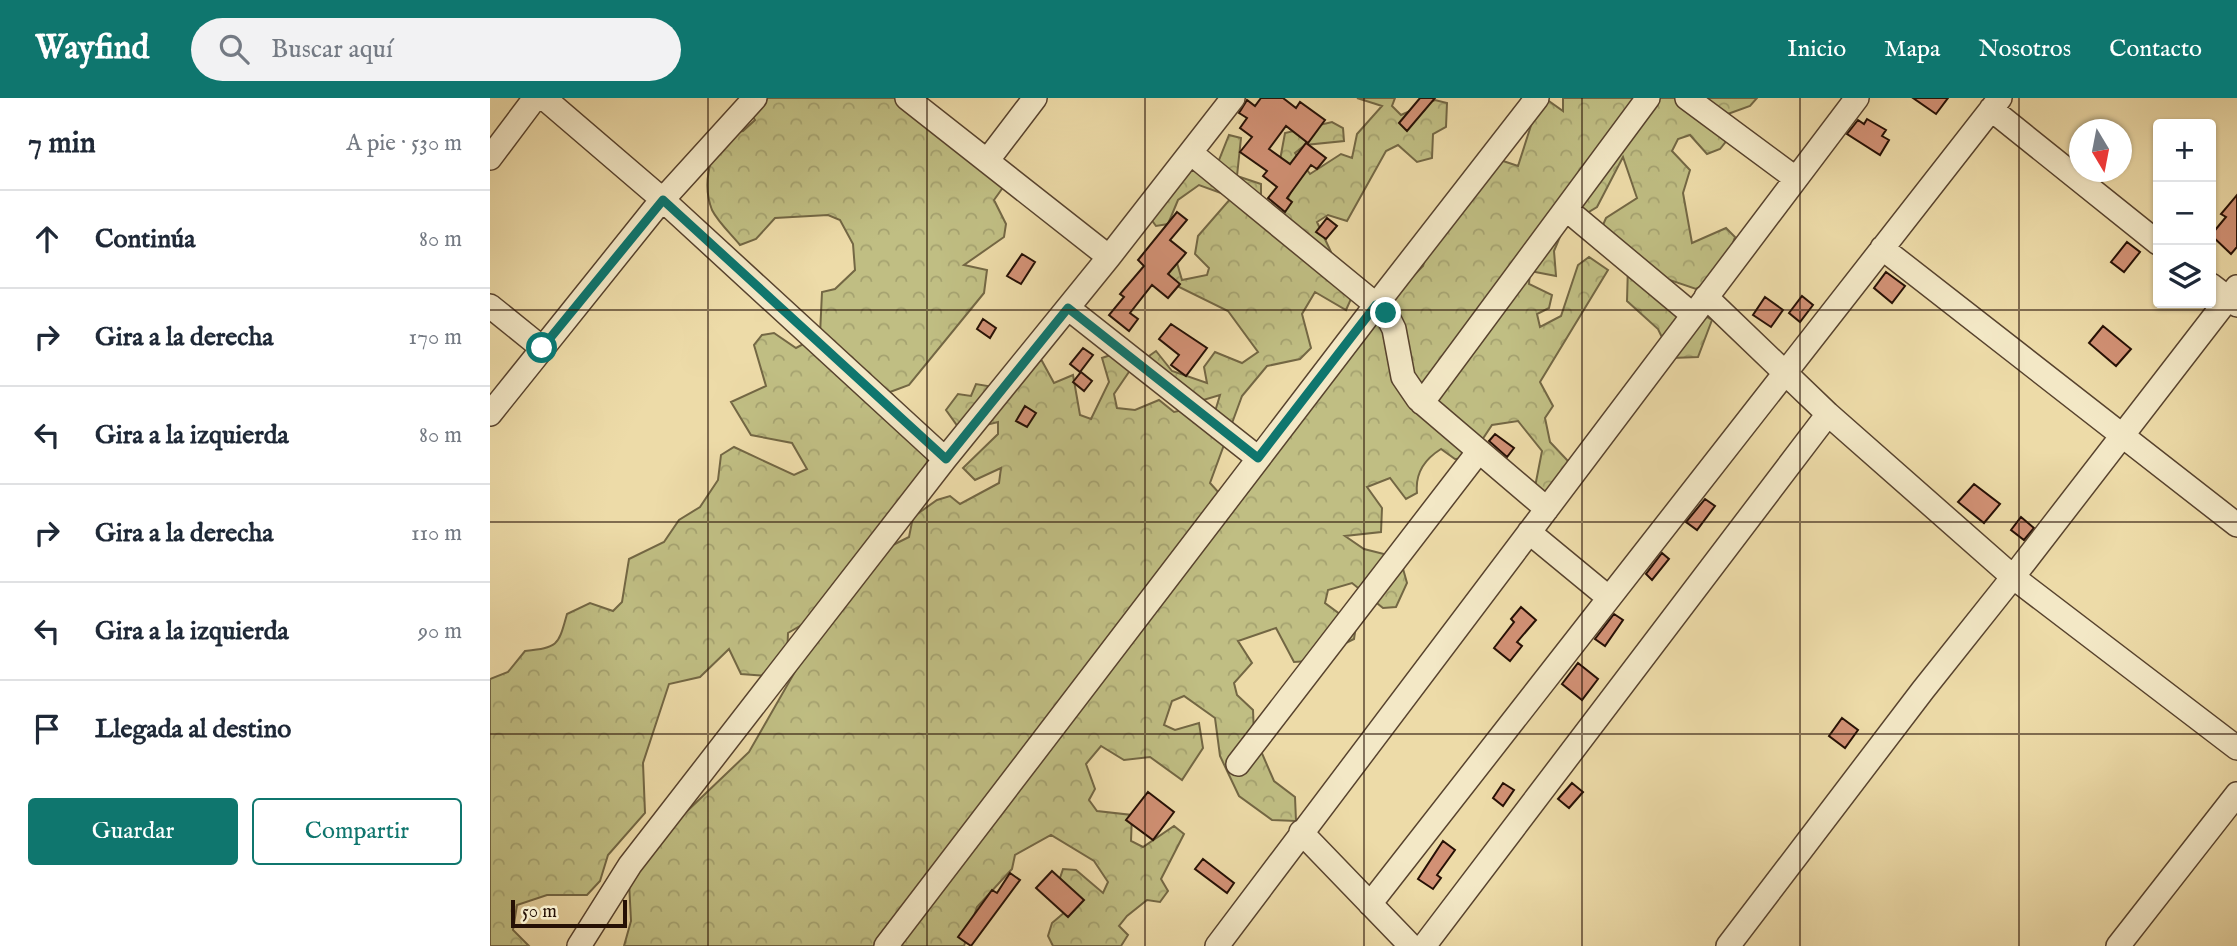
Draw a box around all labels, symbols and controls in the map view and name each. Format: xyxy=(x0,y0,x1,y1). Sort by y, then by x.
search box xyxy=(191,18,681,81)
text: Wayfind xyxy=(35,28,149,70)
icon: search xyxy=(215,30,253,68)
text: Buscar aquí xyxy=(271,33,393,66)
text: Inicio xyxy=(1787,34,1846,65)
text: Mapa xyxy=(1884,34,1940,65)
text: Nosotros xyxy=(1978,34,2071,65)
text: Contacto xyxy=(2109,34,2202,65)
north arrow xyxy=(2069,119,2132,182)
map controls xyxy=(2153,119,2216,308)
button: + xyxy=(2153,119,2216,182)
text: 7 min xyxy=(28,125,96,163)
text: A pie · 530 m xyxy=(346,129,462,158)
button: − xyxy=(2153,182,2216,245)
icon: ahead xyxy=(28,220,66,258)
text: Continúa xyxy=(95,223,196,256)
text: 80 m xyxy=(419,225,462,254)
button: layers xyxy=(2153,245,2216,308)
route end xyxy=(1370,297,1401,328)
icon: right xyxy=(28,318,66,356)
text: Gira a la derecha xyxy=(95,321,274,354)
text: 170 m xyxy=(409,323,462,352)
route start xyxy=(526,332,557,363)
icon: left xyxy=(28,416,66,454)
text: Gira a la izquierda xyxy=(95,419,289,452)
text: 80 m xyxy=(419,421,462,450)
icon: right xyxy=(28,514,66,552)
text: Gira a la derecha xyxy=(95,517,274,550)
text: 110 m xyxy=(411,519,462,548)
icon: left xyxy=(28,612,66,650)
text: Gira a la izquierda xyxy=(95,615,289,648)
text: 90 m xyxy=(418,617,462,646)
icon: arrive xyxy=(28,710,66,748)
text: Llegada al destino xyxy=(95,713,291,746)
button: Guardar xyxy=(28,798,238,865)
button: Compartir xyxy=(252,798,462,865)
scale bar xyxy=(511,897,626,929)
text: 50 m xyxy=(522,900,557,924)

